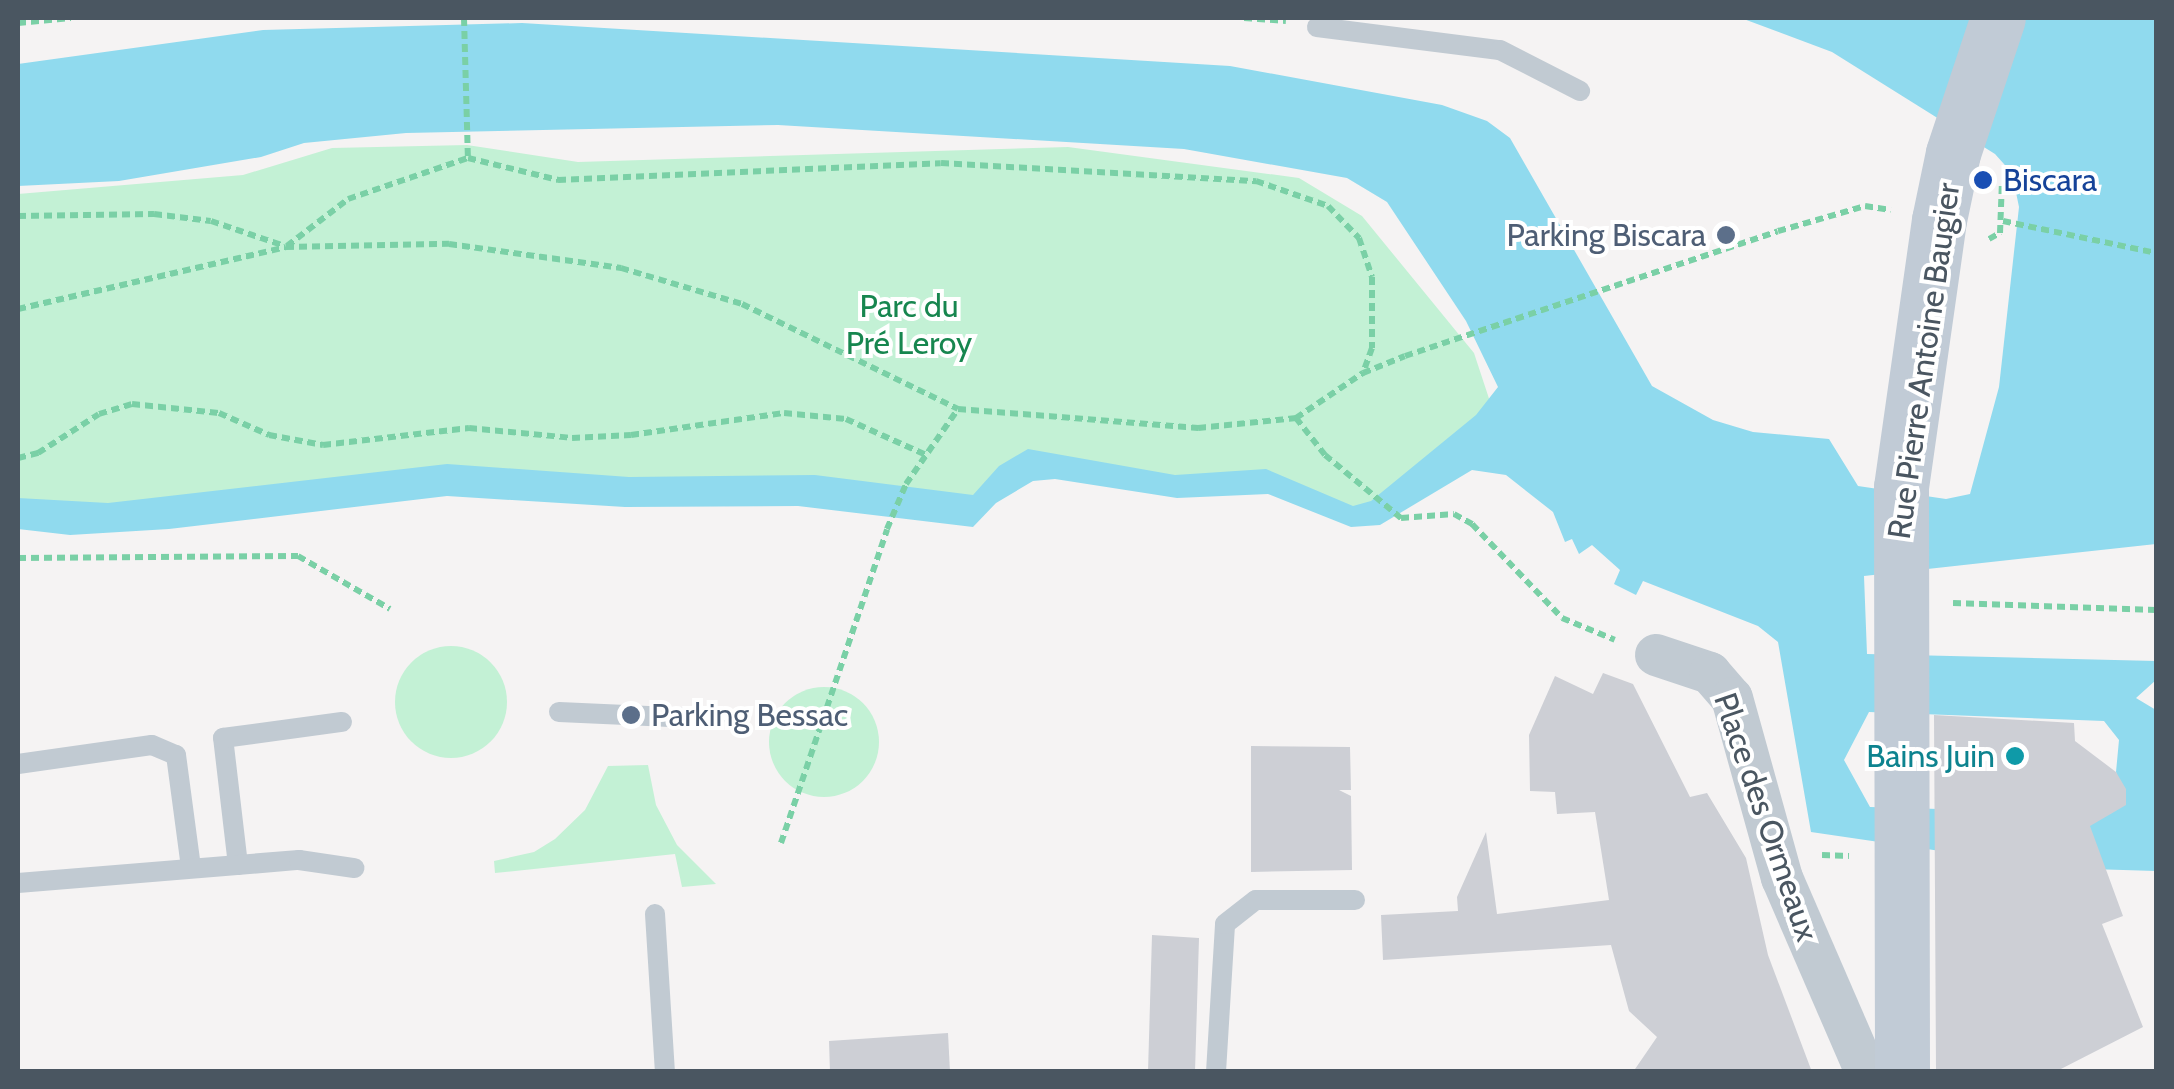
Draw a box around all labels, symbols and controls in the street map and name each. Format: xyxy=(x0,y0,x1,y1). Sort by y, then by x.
place label: Biscara xyxy=(2003,161,2097,199)
marker: Biscara xyxy=(1972,169,1994,191)
street label: Rue Pierre Antoine Baugier xyxy=(1880,181,1968,541)
place label: Parking Biscara xyxy=(1506,216,1706,254)
marker: Parking Biscara xyxy=(1715,224,1737,246)
park label: Parc du Pré Leroy xyxy=(846,288,972,363)
street label: Place des Ormeaux xyxy=(1706,688,1826,946)
place label: Parking Bessac xyxy=(651,696,848,734)
marker: Parking Bessac xyxy=(620,704,642,726)
place label: Bains Juin xyxy=(1866,737,1995,775)
marker: Bains Juin xyxy=(2004,745,2026,767)

